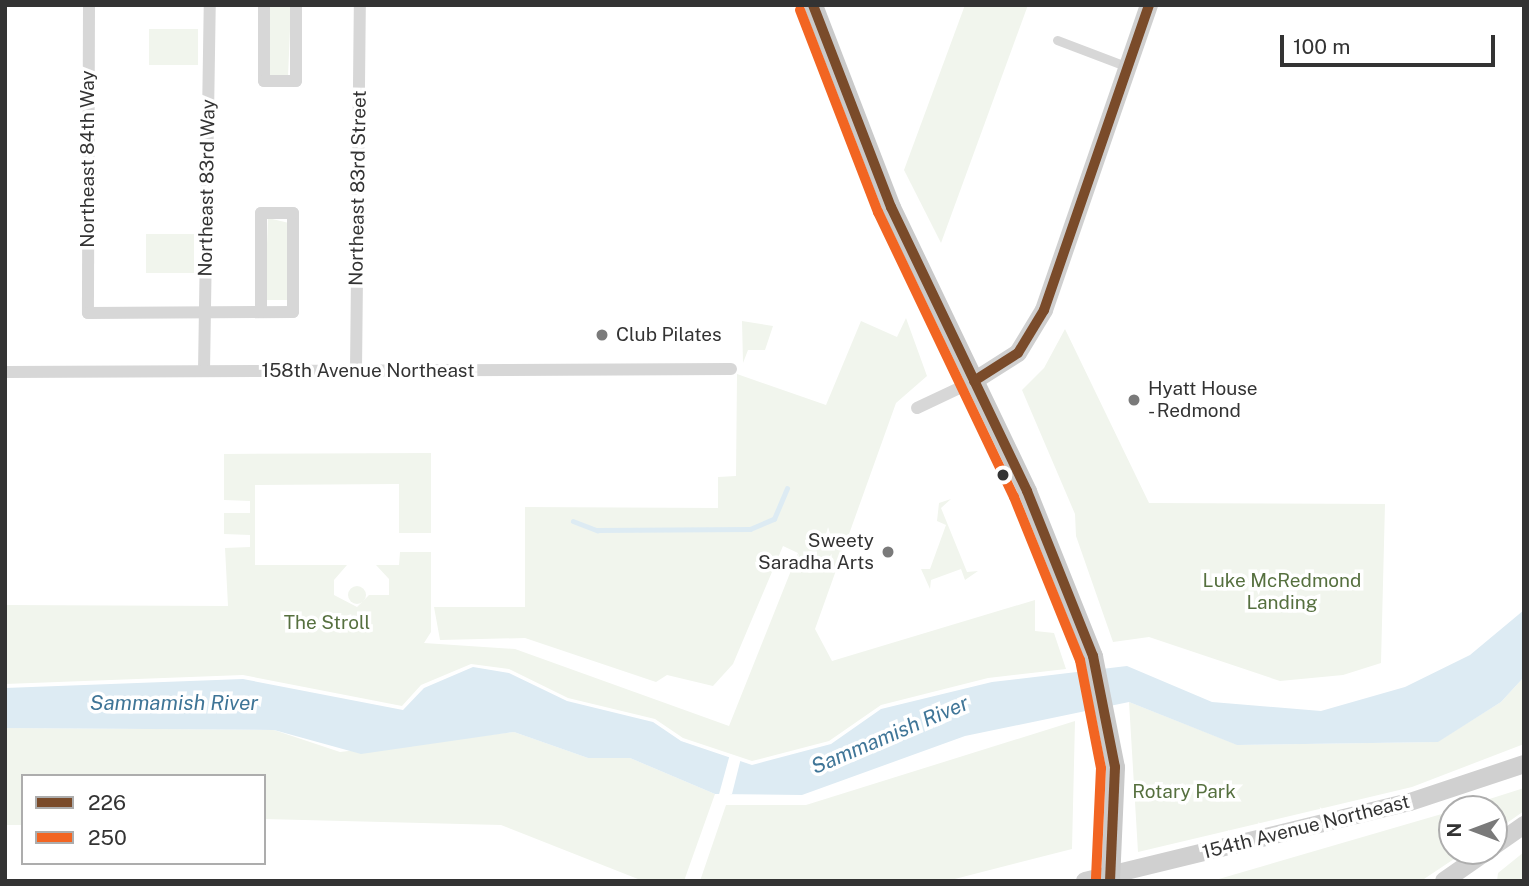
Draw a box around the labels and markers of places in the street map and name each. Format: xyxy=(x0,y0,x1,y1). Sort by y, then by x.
place label: Club Pilates xyxy=(616,324,722,346)
marker: Club Pilates xyxy=(594,327,610,343)
place label: Hyatt House - Redmond xyxy=(1148,378,1258,422)
marker: Hyatt House - Redmond xyxy=(1126,392,1142,408)
unlabelled marker xyxy=(996,468,1010,482)
place label: Sweety Saradha Arts xyxy=(758,530,874,574)
marker: Sweety Saradha Arts xyxy=(880,544,896,560)

